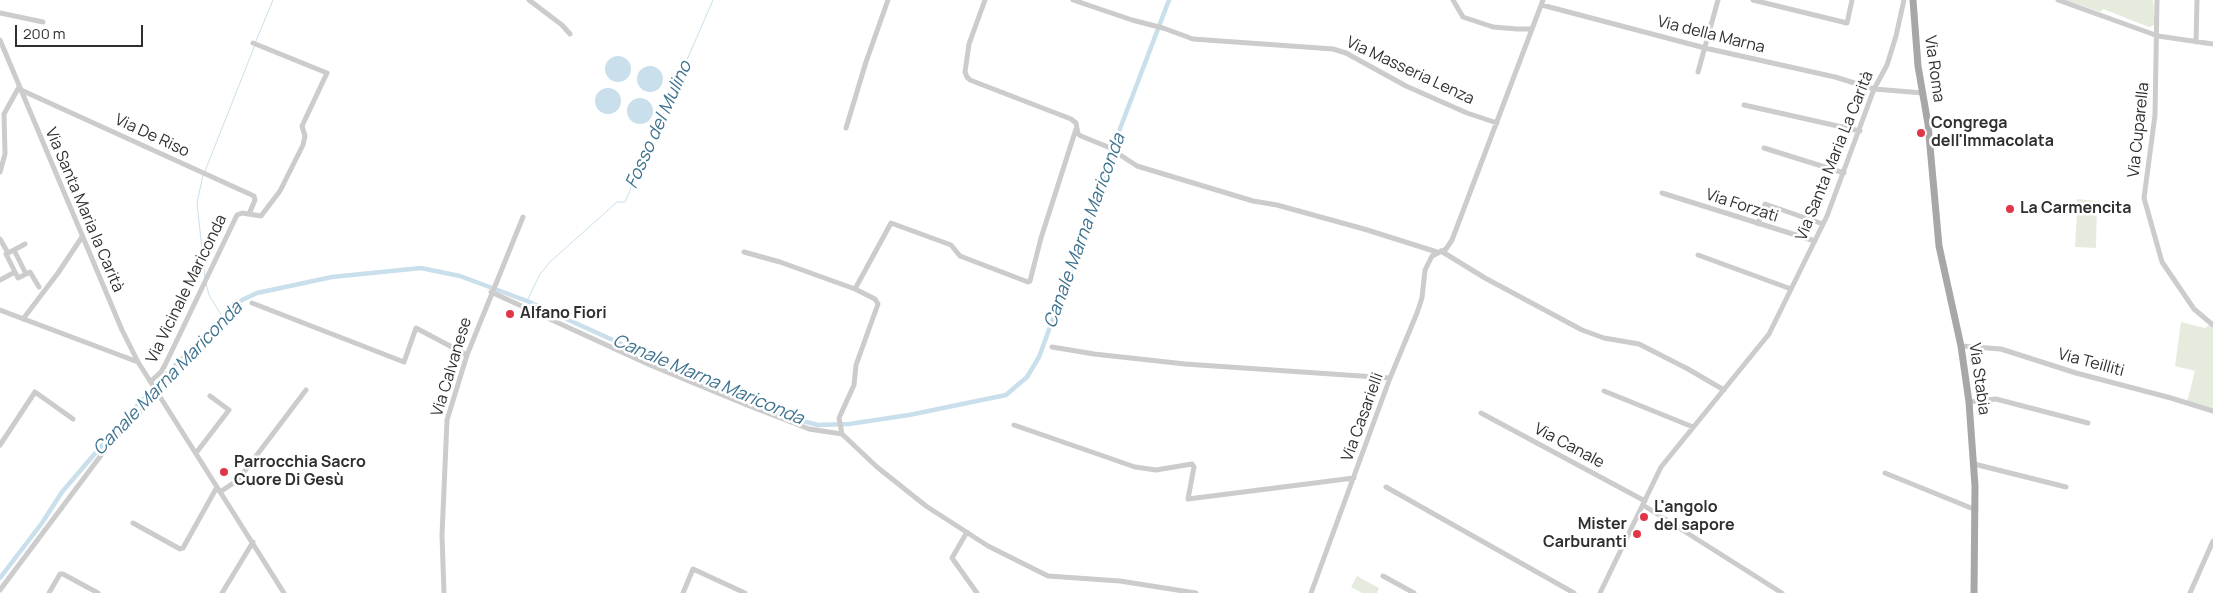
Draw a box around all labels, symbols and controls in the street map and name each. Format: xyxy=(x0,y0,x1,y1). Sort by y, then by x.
street label: Via della Marna xyxy=(1655,12,1767,58)
scale bar xyxy=(18,15,145,47)
text: 200 m xyxy=(23,23,66,44)
street label: Via Masseria Lenza xyxy=(1343,33,1477,109)
street label: Via Roma xyxy=(1920,34,1948,104)
water label: Fosso del Mulino xyxy=(621,58,697,192)
street label: Via Santa Maria La Carità xyxy=(1792,68,1878,244)
street label: Via Cuparella xyxy=(2124,81,2154,179)
street label: Via De Riso xyxy=(112,110,192,162)
place label: Congrega dell'Immacolata xyxy=(1931,114,2054,152)
street label: Via Santa Maria la Carità xyxy=(41,125,127,295)
marker: Congrega dell'Immacolata xyxy=(1915,127,1927,139)
water label: Canale Marna Mariconda xyxy=(1040,131,1130,331)
street label: Via Forzati xyxy=(1703,185,1781,227)
place label: La Carmencita xyxy=(2020,199,2131,219)
marker: La Carmencita xyxy=(2004,203,2016,215)
street label: Via Vicinale Mariconda xyxy=(143,212,231,366)
water label: Canale Marna Mariconda xyxy=(89,298,247,460)
place label: Alfano Fiori xyxy=(520,304,607,324)
marker: Alfano Fiori xyxy=(504,308,516,320)
street label: Via Calvanese xyxy=(428,315,476,419)
water label: Canale Marna Mariconda xyxy=(609,330,807,430)
street label: Via Stabia xyxy=(1964,342,1994,416)
street label: Via Teilliti xyxy=(2056,345,2126,381)
street label: Via Casarielli xyxy=(1338,370,1388,464)
street label: Via Canale xyxy=(1531,419,1607,473)
place label: Parrocchia Sacro Cuore Di Gesù xyxy=(234,453,366,491)
marker: Parrocchia Sacro Cuore Di Gesù xyxy=(218,466,230,478)
place label: L'angolo del sapore xyxy=(1654,498,1735,536)
marker: L'angolo del sapore xyxy=(1638,511,1650,523)
place label: Mister Carburanti xyxy=(1543,515,1627,553)
marker: Mister Carburanti xyxy=(1631,528,1643,540)

